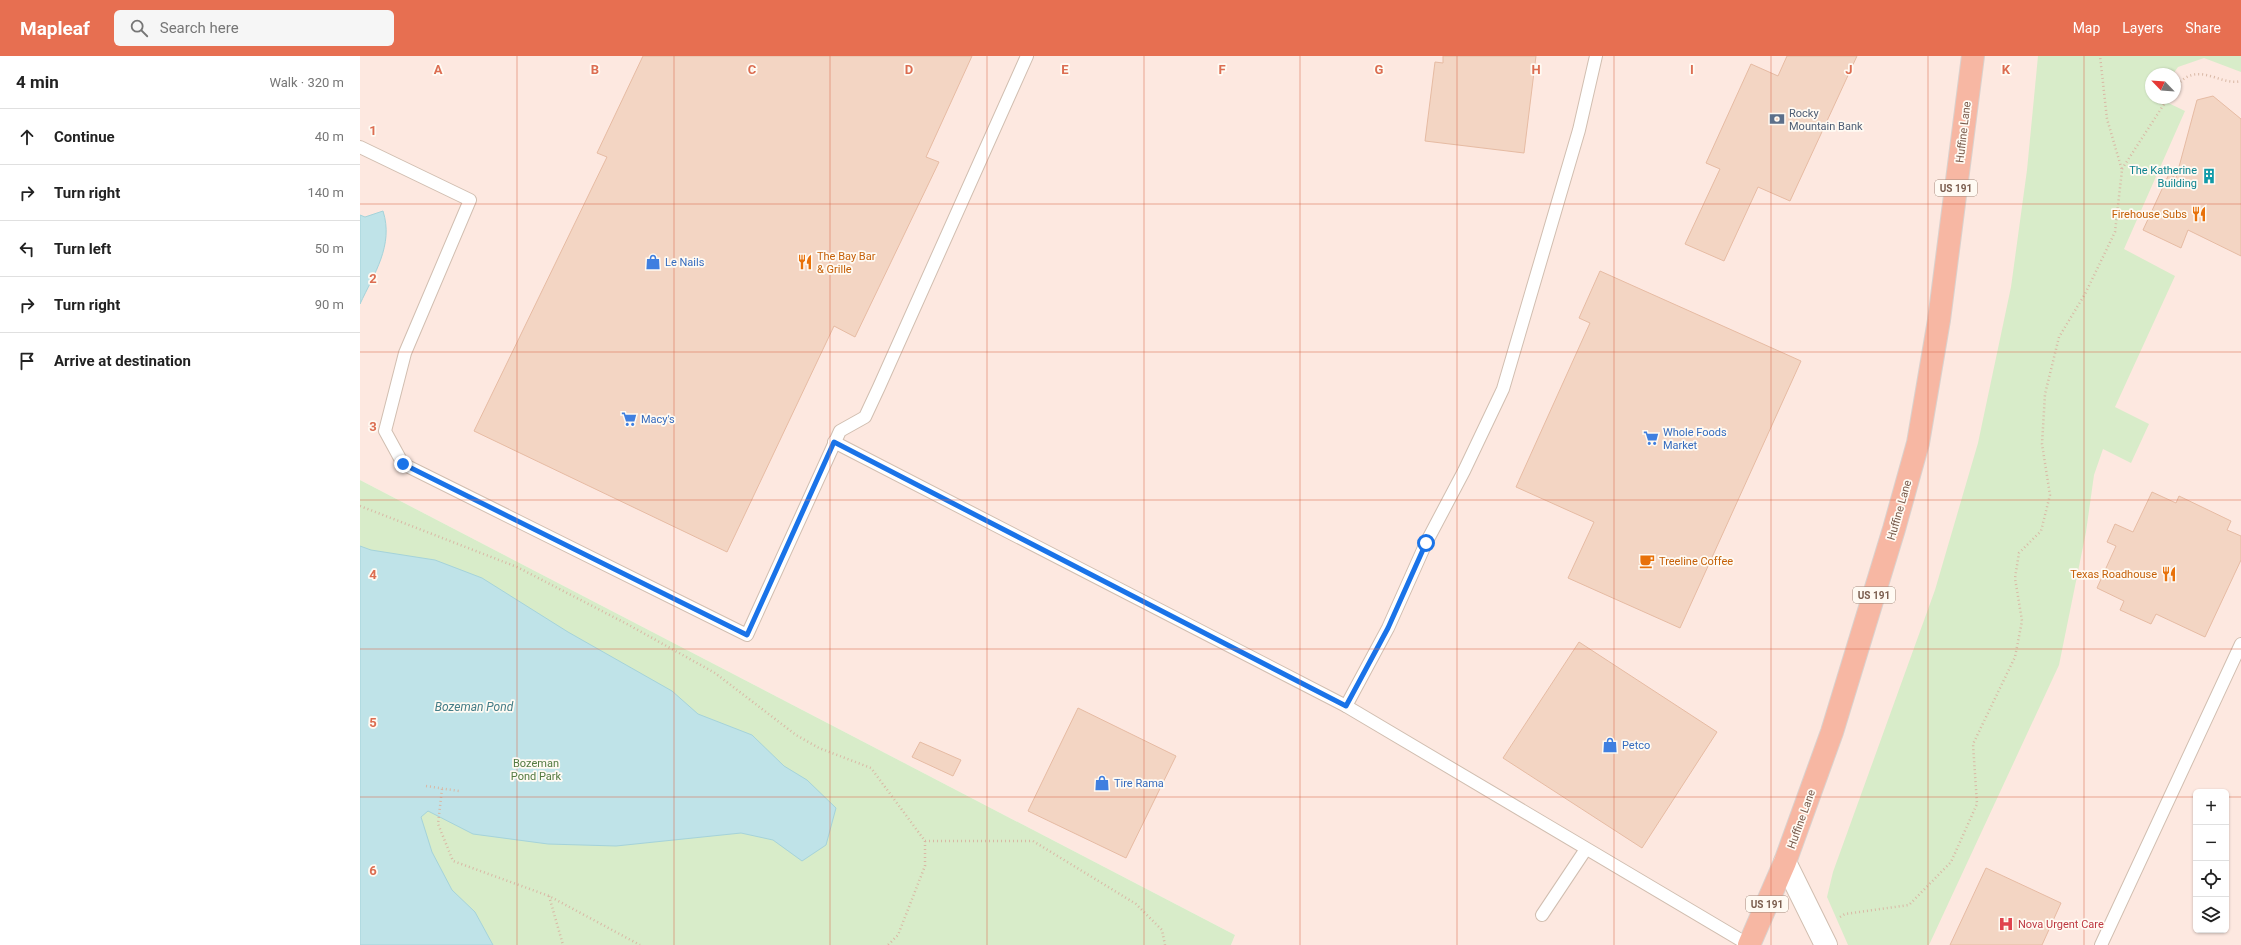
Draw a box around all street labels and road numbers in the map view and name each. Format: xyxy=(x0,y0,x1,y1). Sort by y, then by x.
street label: Huffine Lane xyxy=(1953,100,1974,164)
road number: US 191 xyxy=(1935,180,1977,196)
street label: Huffine Lane xyxy=(1885,479,1914,542)
road number: US 191 xyxy=(1853,587,1895,603)
street label: Huffine Lane xyxy=(1785,788,1818,850)
road number: US 191 xyxy=(1746,896,1788,912)

